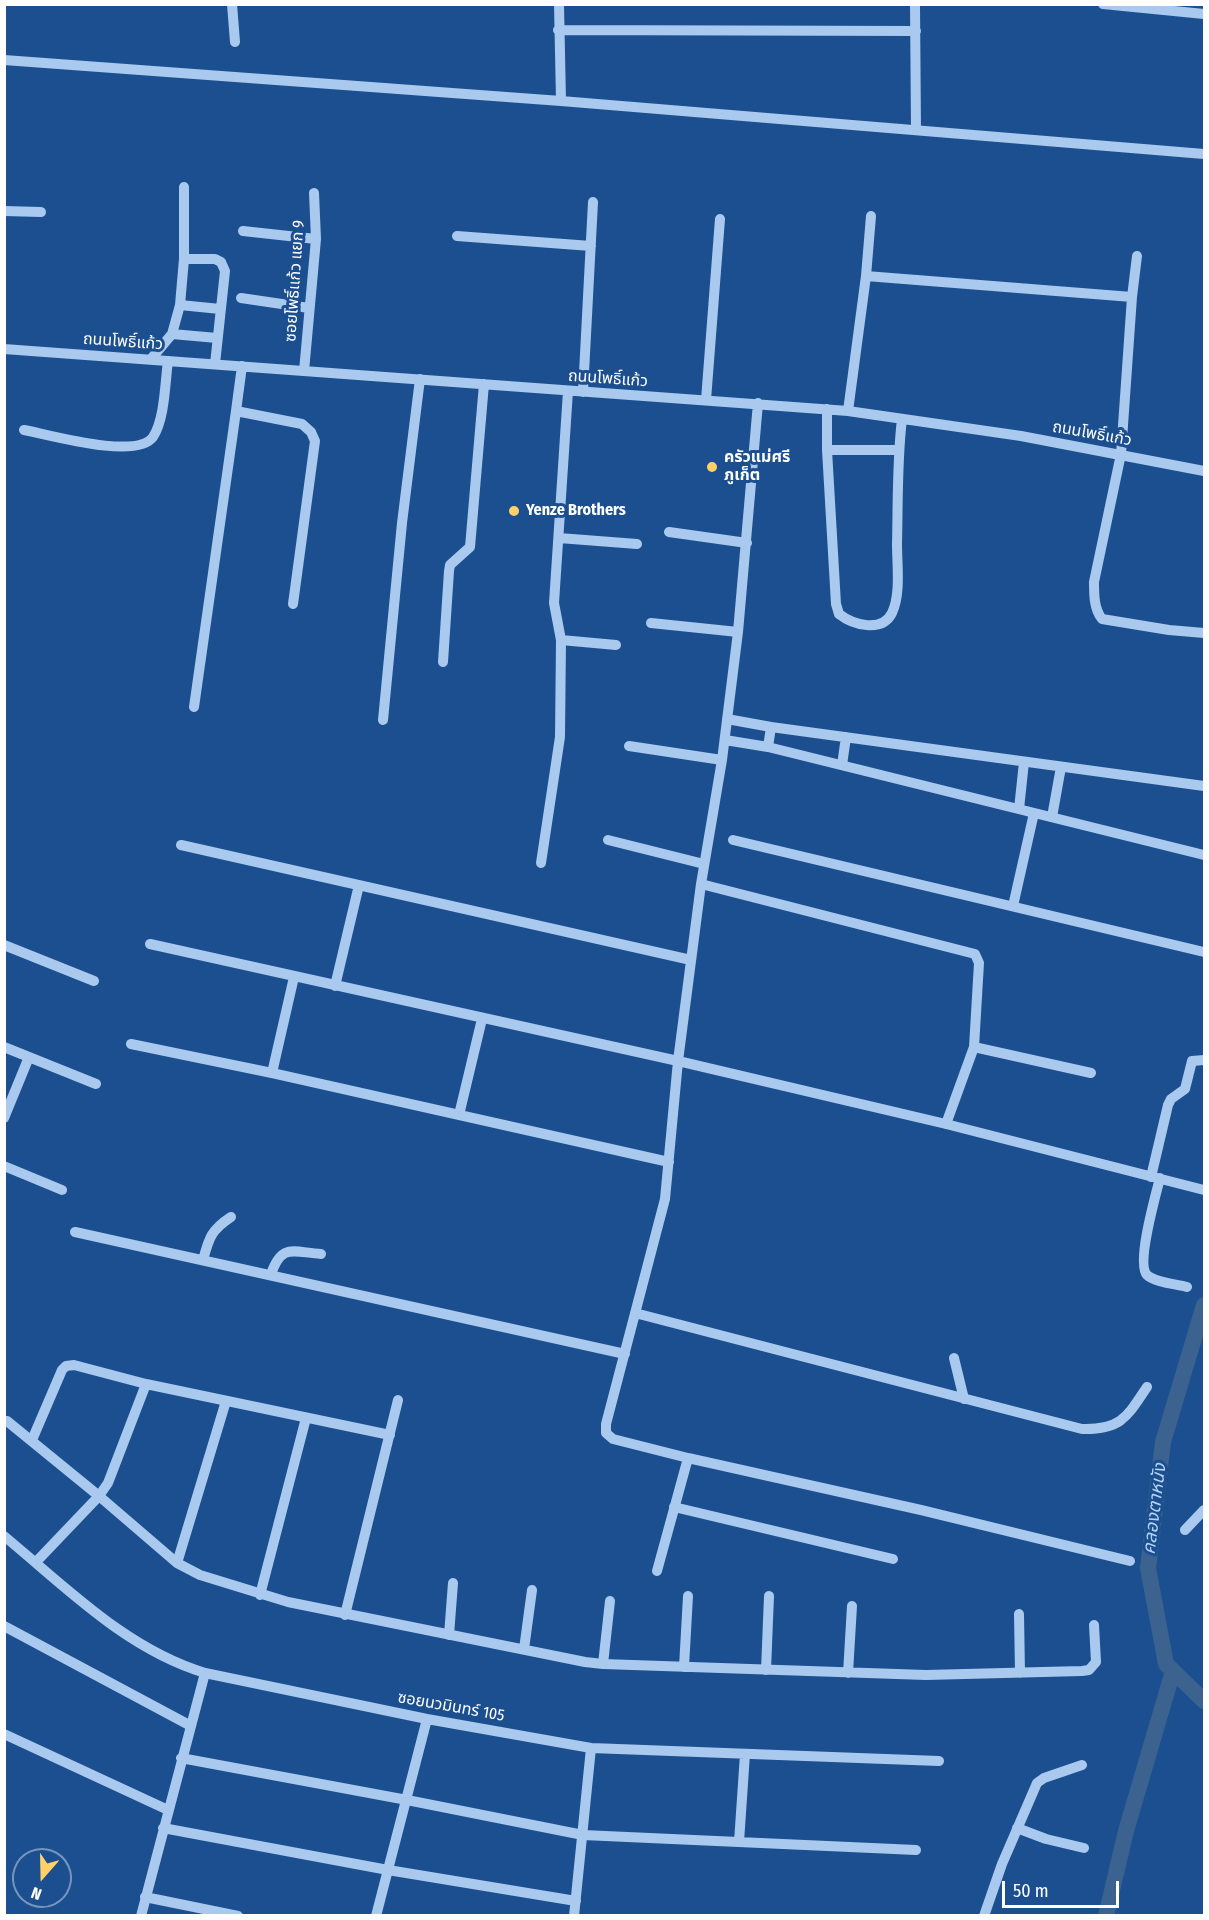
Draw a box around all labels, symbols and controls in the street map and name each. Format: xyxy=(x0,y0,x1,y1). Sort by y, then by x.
street label: ซอยโพธิ์เเก้ว แยก 9 xyxy=(281,220,309,342)
street label: ถนนโพธิ์แก้ว xyxy=(82,330,164,354)
street label: ถนนโพธิ์แก้ว xyxy=(567,367,649,391)
street label: ถนนโพธิ์แก้ว xyxy=(1051,418,1133,450)
place label: ครัวแม่ศรี ภูเก็ต xyxy=(724,448,790,486)
marker: ครัวแม่ศรี ภูเก็ต xyxy=(705,460,719,474)
place label: Yenze Brothers xyxy=(526,501,626,521)
marker: Yenze Brothers xyxy=(507,504,521,518)
water label: คลองตาหนัง xyxy=(1139,1462,1171,1556)
street label: ซอยนวมินทร์ 105 xyxy=(396,1688,506,1726)
north arrow xyxy=(12,1848,72,1908)
scale bar xyxy=(1005,1869,1122,1907)
text: 50 m xyxy=(1013,1880,1049,1902)
text: N xyxy=(29,1883,44,1904)

